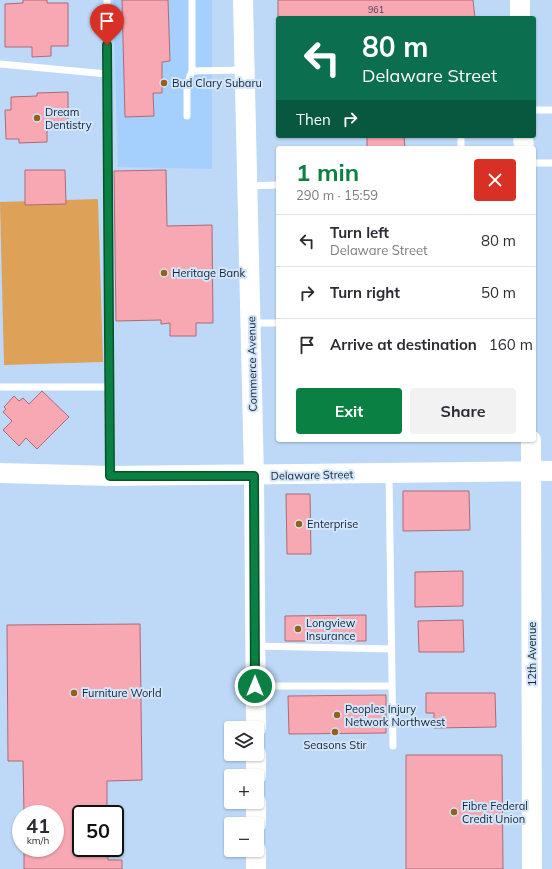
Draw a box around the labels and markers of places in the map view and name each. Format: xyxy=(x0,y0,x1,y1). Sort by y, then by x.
pin xyxy=(90,4,124,45)
place label: Bud Clary Subaru xyxy=(172,76,262,90)
marker: Bud Clary Subaru xyxy=(159,78,169,88)
place label: Dream Dentistry xyxy=(45,105,92,132)
marker: Dream Dentistry xyxy=(32,113,42,123)
place label: Heritage Bank xyxy=(172,266,245,280)
marker: Heritage Bank xyxy=(159,268,169,278)
place label: Enterprise xyxy=(307,517,358,531)
marker: Enterprise xyxy=(294,519,304,529)
place label: Longview Insurance xyxy=(306,616,356,643)
marker: Longview Insurance xyxy=(293,624,303,634)
place label: Furniture World xyxy=(82,686,162,700)
marker: Furniture World xyxy=(69,688,79,698)
place label: Peoples Injury Network Northwest xyxy=(345,702,445,729)
marker: Peoples Injury Network Northwest xyxy=(332,710,342,720)
marker: Seasons Stir xyxy=(330,727,340,737)
place label: Seasons Stir xyxy=(303,738,367,752)
place label: Fibre Federal Credit Union xyxy=(462,799,528,826)
marker: Fibre Federal Credit Union xyxy=(449,807,459,817)

